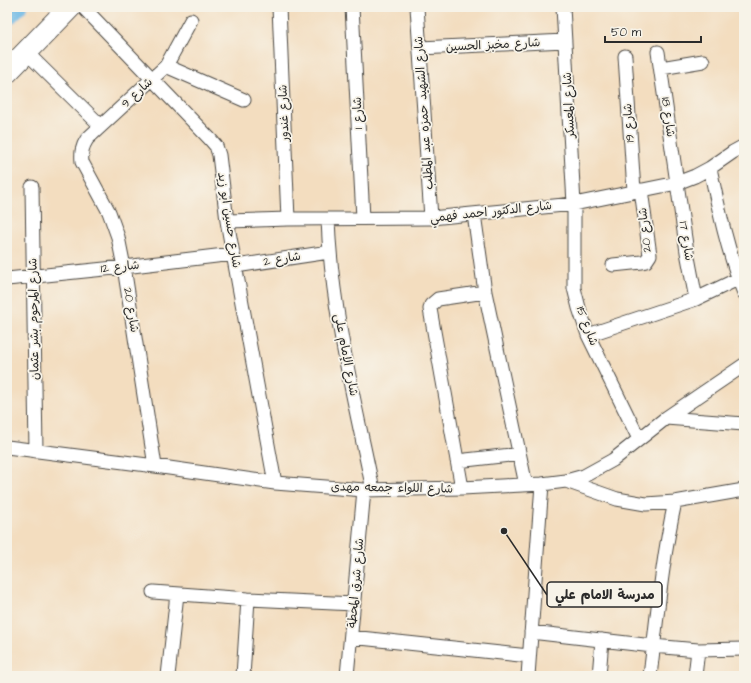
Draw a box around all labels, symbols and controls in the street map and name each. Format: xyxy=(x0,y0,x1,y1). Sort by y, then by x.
scale bar xyxy=(605,18,701,44)
text: 50 m xyxy=(611,24,642,41)
street label: شارع مخبز الحسين xyxy=(445,34,541,56)
street label: شارع الشهيد حمزه عبد المطلب xyxy=(410,36,438,190)
street label: شارع المعسكر xyxy=(559,72,579,139)
street label: شارع 9 xyxy=(117,74,157,112)
street label: شارع غندور xyxy=(275,84,294,143)
street label: شارع 1 xyxy=(349,96,367,130)
street label: شارع 18 xyxy=(657,96,679,138)
street label: شارع 19 xyxy=(619,103,639,143)
street label: شارع حسين ابو زيد xyxy=(213,171,245,269)
street label: شارع الدكتور احمد فهمي xyxy=(429,197,553,229)
street label: شارع 20 xyxy=(634,207,656,253)
street label: شارع 17 xyxy=(674,220,698,262)
street label: شارع 2 xyxy=(262,248,302,270)
street label: شارع 12 xyxy=(100,256,140,278)
street label: شارع المرحوم بشر عثمان xyxy=(24,258,44,380)
street label: شارع 20 xyxy=(119,286,143,334)
street label: شارع 15 xyxy=(572,304,602,348)
street label: شارع الإمام على xyxy=(330,312,362,398)
street label: شارع اللواء جمعه مهدى xyxy=(331,478,453,498)
street label: شارع شرق المحطة xyxy=(344,537,368,629)
callout: مدرسة الامام علي xyxy=(547,582,662,607)
text: مدرسة الامام علي xyxy=(555,586,655,607)

